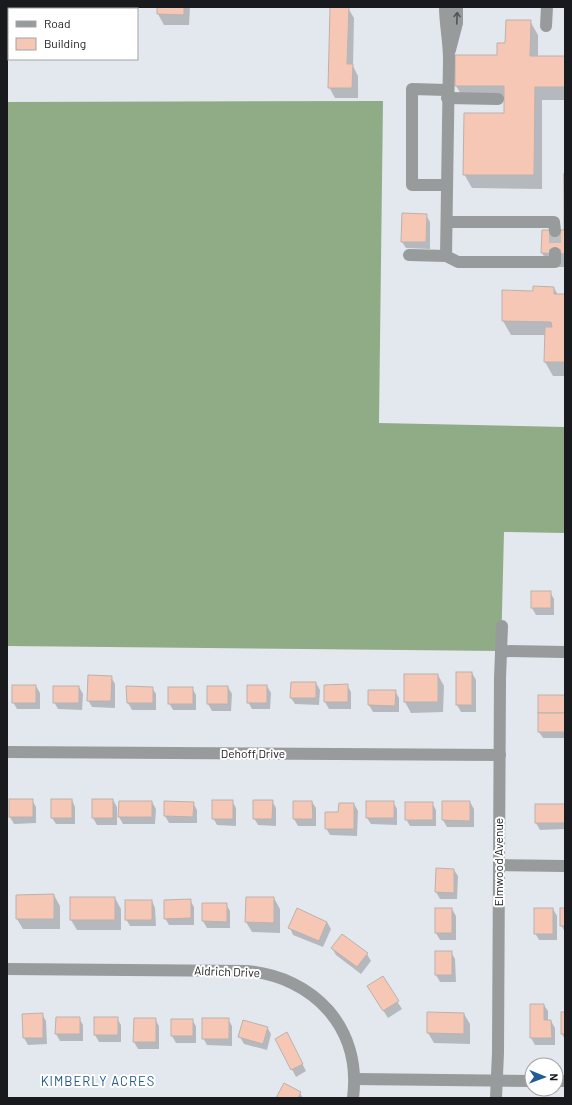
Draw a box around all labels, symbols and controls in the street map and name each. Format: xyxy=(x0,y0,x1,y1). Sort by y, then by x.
legend xyxy=(8,8,138,60)
one-way arrow xyxy=(453,12,460,25)
text: Road xyxy=(44,16,71,30)
text: Building xyxy=(44,36,86,50)
street label: Dehoff Drive xyxy=(221,746,285,760)
street label: Elmwood Avenue xyxy=(491,818,505,906)
street label: Aldrich Drive xyxy=(194,963,260,979)
north arrow xyxy=(524,1057,564,1097)
district label: KIMBERLY ACRES xyxy=(41,1073,155,1089)
text: N xyxy=(548,1073,561,1081)

